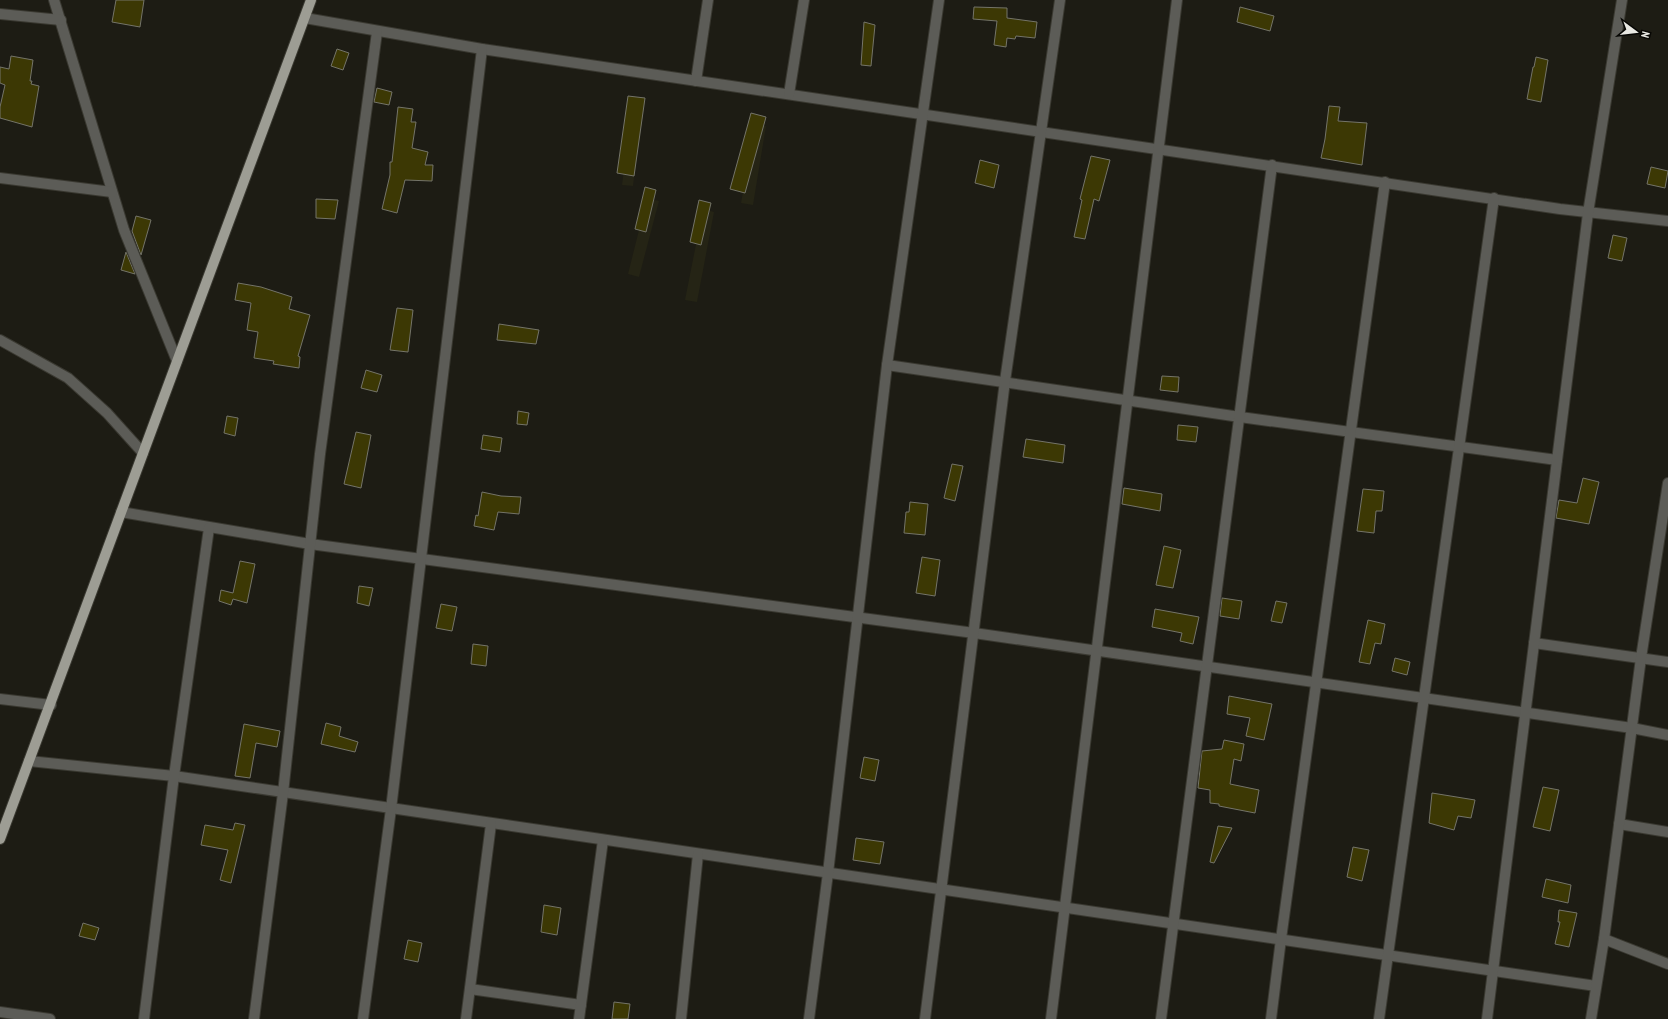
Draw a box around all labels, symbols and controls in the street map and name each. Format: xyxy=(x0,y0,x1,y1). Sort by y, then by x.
north arrow xyxy=(1616,12,1656,52)
text: N xyxy=(1638,30,1653,39)

